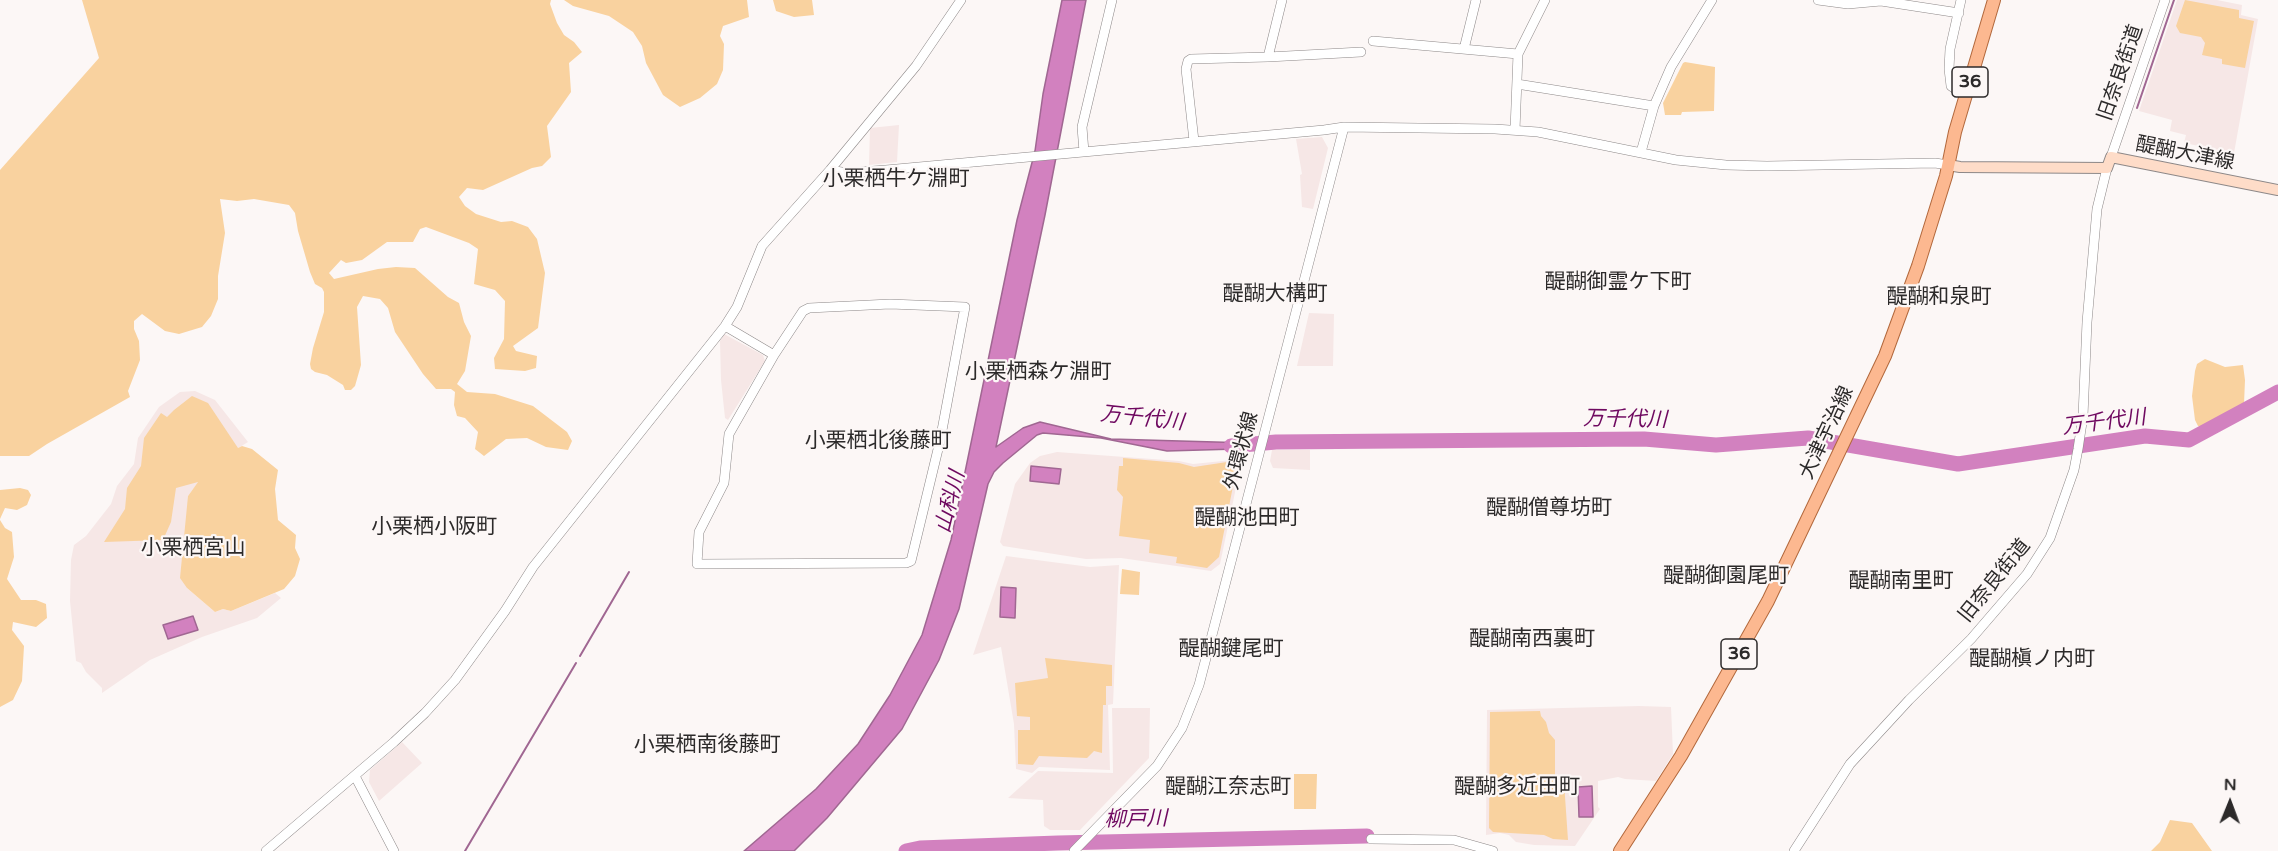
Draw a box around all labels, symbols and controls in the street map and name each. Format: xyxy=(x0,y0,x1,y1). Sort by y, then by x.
street label: 旧奈良街道 xyxy=(2093,22,2149,124)
road number: 36 xyxy=(1952,67,1988,97)
street label: 醍醐大津線 xyxy=(2134,133,2236,175)
district label: 小栗栖牛ケ淵町 xyxy=(823,166,969,192)
district label: 醍醐御霊ケ下町 xyxy=(1545,269,1691,295)
district label: 醍醐大構町 xyxy=(1223,281,1327,307)
district label: 醍醐和泉町 xyxy=(1887,284,1991,310)
district label: 小栗栖森ケ淵町 xyxy=(965,359,1111,385)
street label: 大津宇治線 xyxy=(1795,383,1859,483)
water label: 万千代川 xyxy=(1099,402,1185,436)
water label: 万千代川 xyxy=(2061,405,2147,441)
water label: 万千代川 xyxy=(1583,407,1667,433)
street label: 外環状線 xyxy=(1220,409,1264,493)
district label: 小栗栖北後藤町 xyxy=(805,428,951,454)
water label: 山科川 xyxy=(931,468,971,536)
district label: 醍醐僧尊坊町 xyxy=(1486,495,1612,521)
district label: 醍醐池田町 xyxy=(1195,505,1299,531)
district label: 小栗栖小阪町 xyxy=(371,514,497,540)
district label: 小栗栖宮山 xyxy=(141,535,245,561)
street label: 旧奈良街道 xyxy=(1954,535,2036,627)
district label: 醍醐御園尾町 xyxy=(1663,563,1789,589)
district label: 醍醐南里町 xyxy=(1849,568,1953,594)
district label: 醍醐南西裏町 xyxy=(1469,626,1595,652)
district label: 醍醐鍵尾町 xyxy=(1179,636,1283,662)
road number: 36 xyxy=(1721,639,1757,669)
district label: 醍醐槇ノ内町 xyxy=(1969,646,2095,672)
district label: 小栗栖南後藤町 xyxy=(634,732,780,758)
north arrow xyxy=(2200,773,2260,833)
district label: 醍醐江奈志町 xyxy=(1165,774,1291,800)
district label: 醍醐多近田町 xyxy=(1454,774,1580,800)
text: N xyxy=(2224,775,2237,795)
water label: 柳戸川 xyxy=(1104,807,1168,833)

